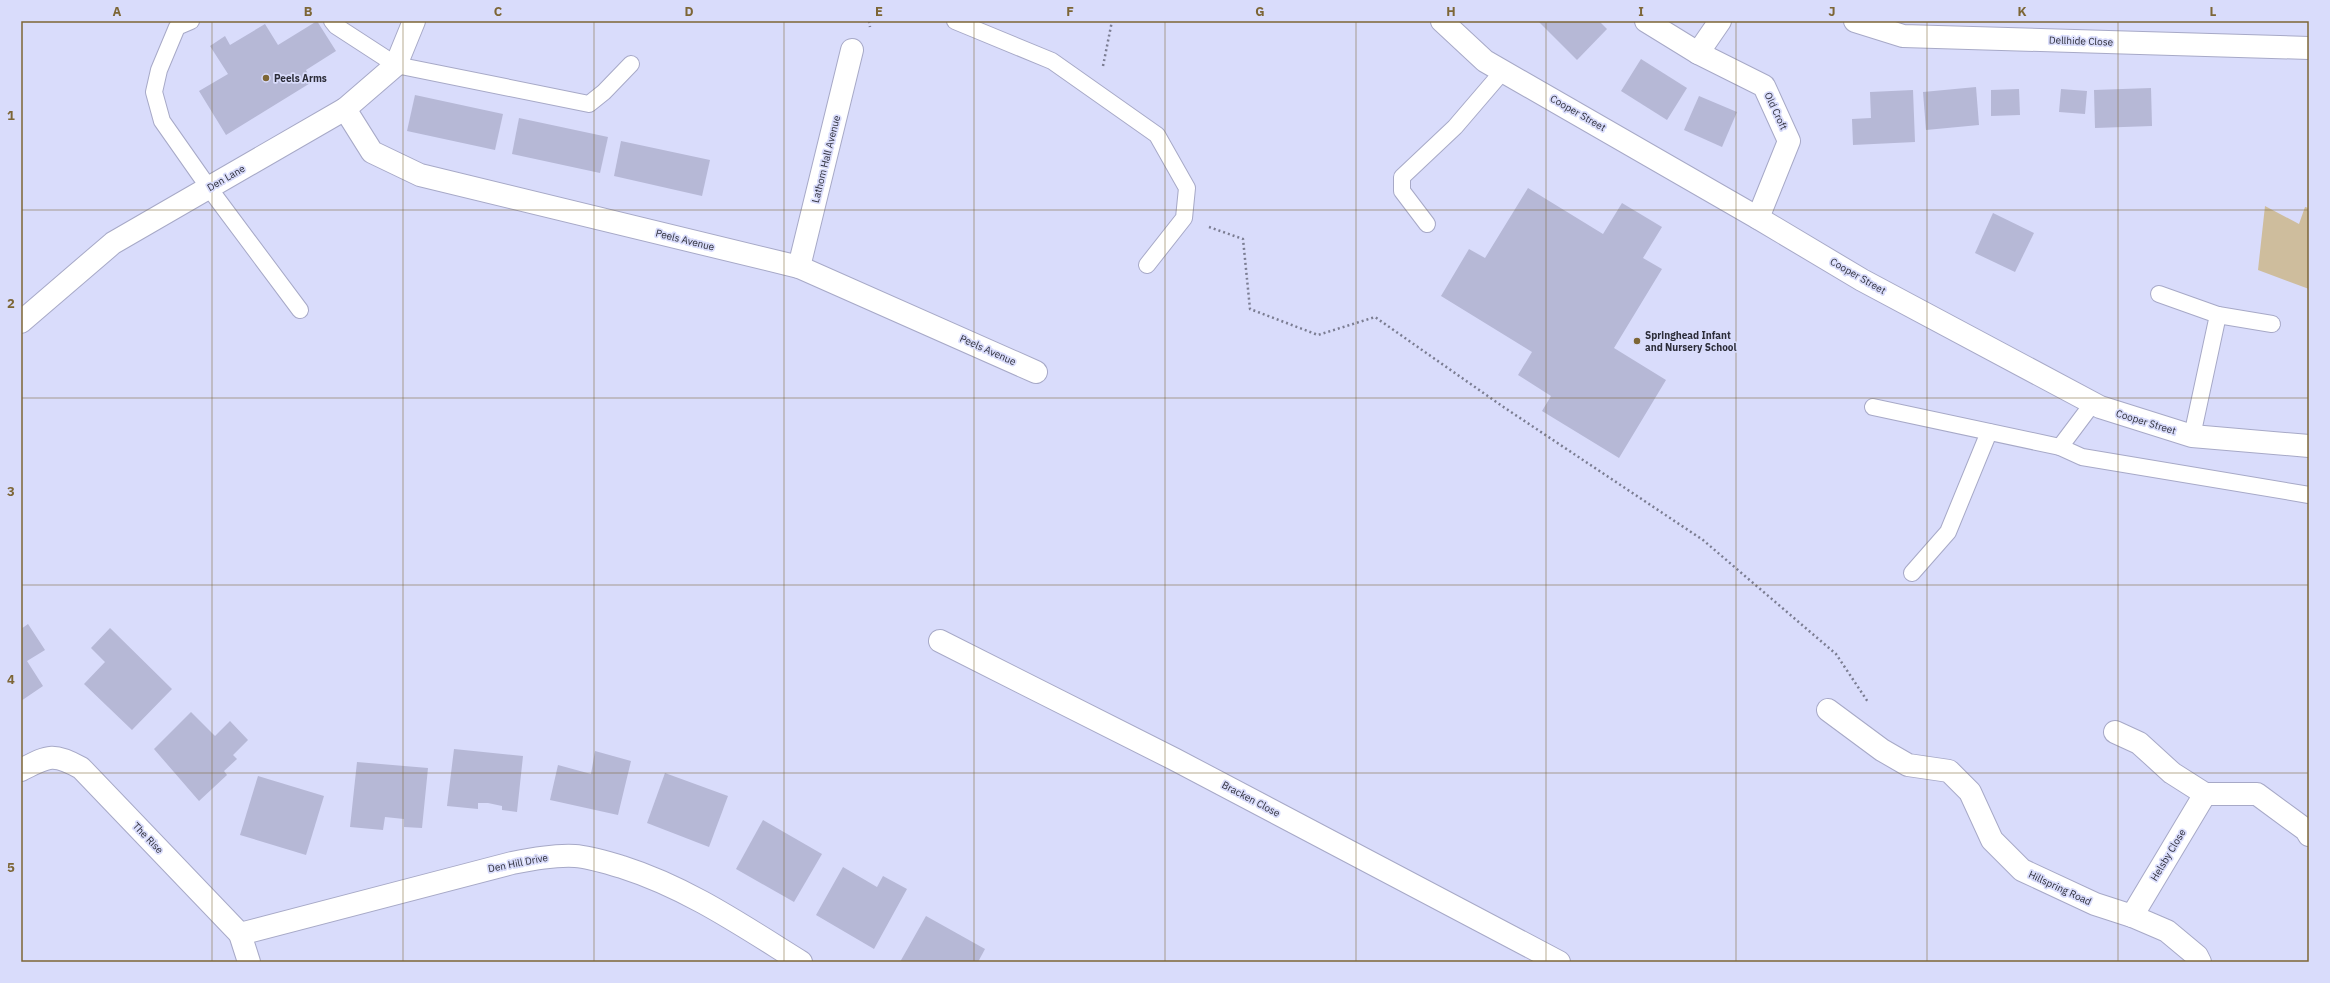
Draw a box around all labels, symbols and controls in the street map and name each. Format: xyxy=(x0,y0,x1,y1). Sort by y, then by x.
text: A xyxy=(113,3,122,20)
text: B xyxy=(304,3,313,20)
text: C xyxy=(494,3,503,20)
text: D xyxy=(684,3,694,20)
text: E xyxy=(875,3,883,20)
text: F xyxy=(1066,3,1074,20)
text: G xyxy=(1255,3,1265,20)
text: H xyxy=(1446,3,1456,20)
text: I xyxy=(1638,3,1644,20)
text: J xyxy=(1828,3,1836,20)
text: K xyxy=(2017,3,2027,20)
text: L xyxy=(2210,3,2217,20)
street label: Dellhide Close xyxy=(2049,33,2114,49)
place label: Peels Arms xyxy=(274,72,327,85)
marker: Peels Arms xyxy=(261,73,271,83)
street label: Old Croft xyxy=(1762,90,1791,132)
street label: Cooper Street xyxy=(1548,92,1609,134)
text: 1 xyxy=(7,107,15,124)
street label: Lathom Hall Avenue xyxy=(809,113,843,204)
street label: Den Lane xyxy=(205,162,248,194)
street label: Peels Avenue xyxy=(654,226,716,254)
street label: Cooper Street xyxy=(1828,255,1889,297)
text: 2 xyxy=(7,295,15,312)
place label: Springhead Infant and Nursery School xyxy=(1645,329,1736,354)
street label: Peels Avenue xyxy=(958,332,1019,368)
marker: Springhead Infant and Nursery School xyxy=(1632,336,1642,346)
street label: Cooper Street xyxy=(2114,407,2178,437)
text: 3 xyxy=(7,483,15,500)
text: 4 xyxy=(7,671,15,688)
street label: Bracken Close xyxy=(1220,778,1283,820)
street label: The Rise xyxy=(130,820,166,857)
street label: Helsby Close xyxy=(2147,826,2189,883)
street label: Den Hill Drive xyxy=(487,851,550,875)
text: 5 xyxy=(7,859,15,876)
street label: Hillspring Road xyxy=(2026,868,2094,908)

